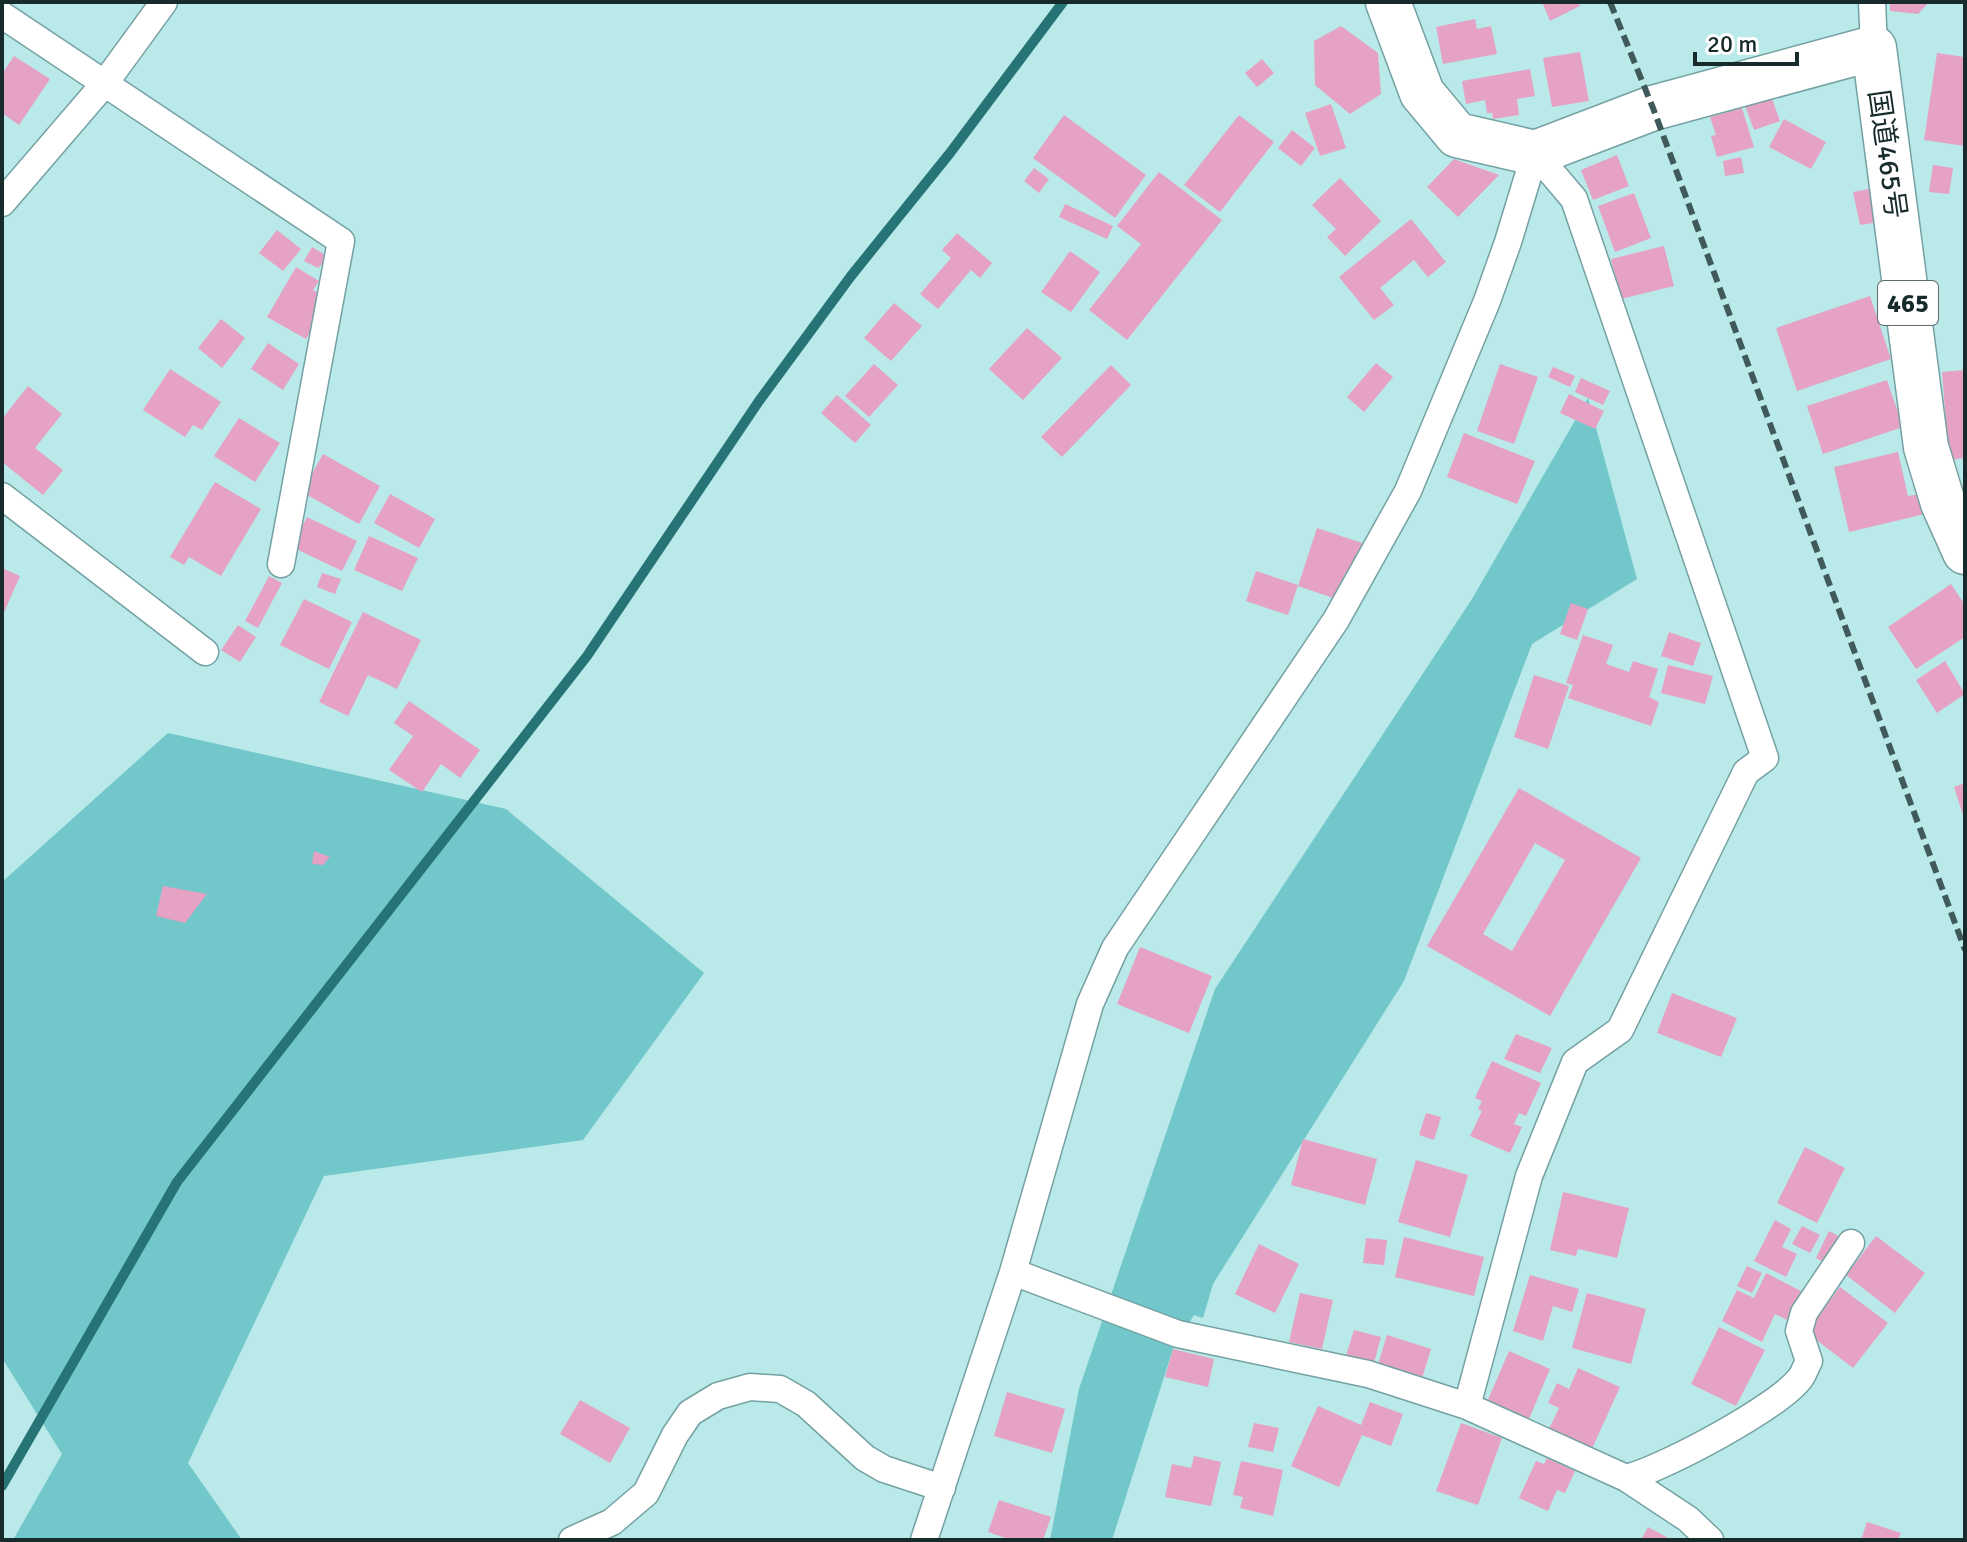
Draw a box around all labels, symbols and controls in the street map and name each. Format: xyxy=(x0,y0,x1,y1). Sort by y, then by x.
scale bar xyxy=(1695,16,1797,66)
text: 20 m xyxy=(1707,29,1757,59)
street label: 国道465号 xyxy=(1861,88,1913,221)
road number: 465 xyxy=(1878,281,1938,325)

